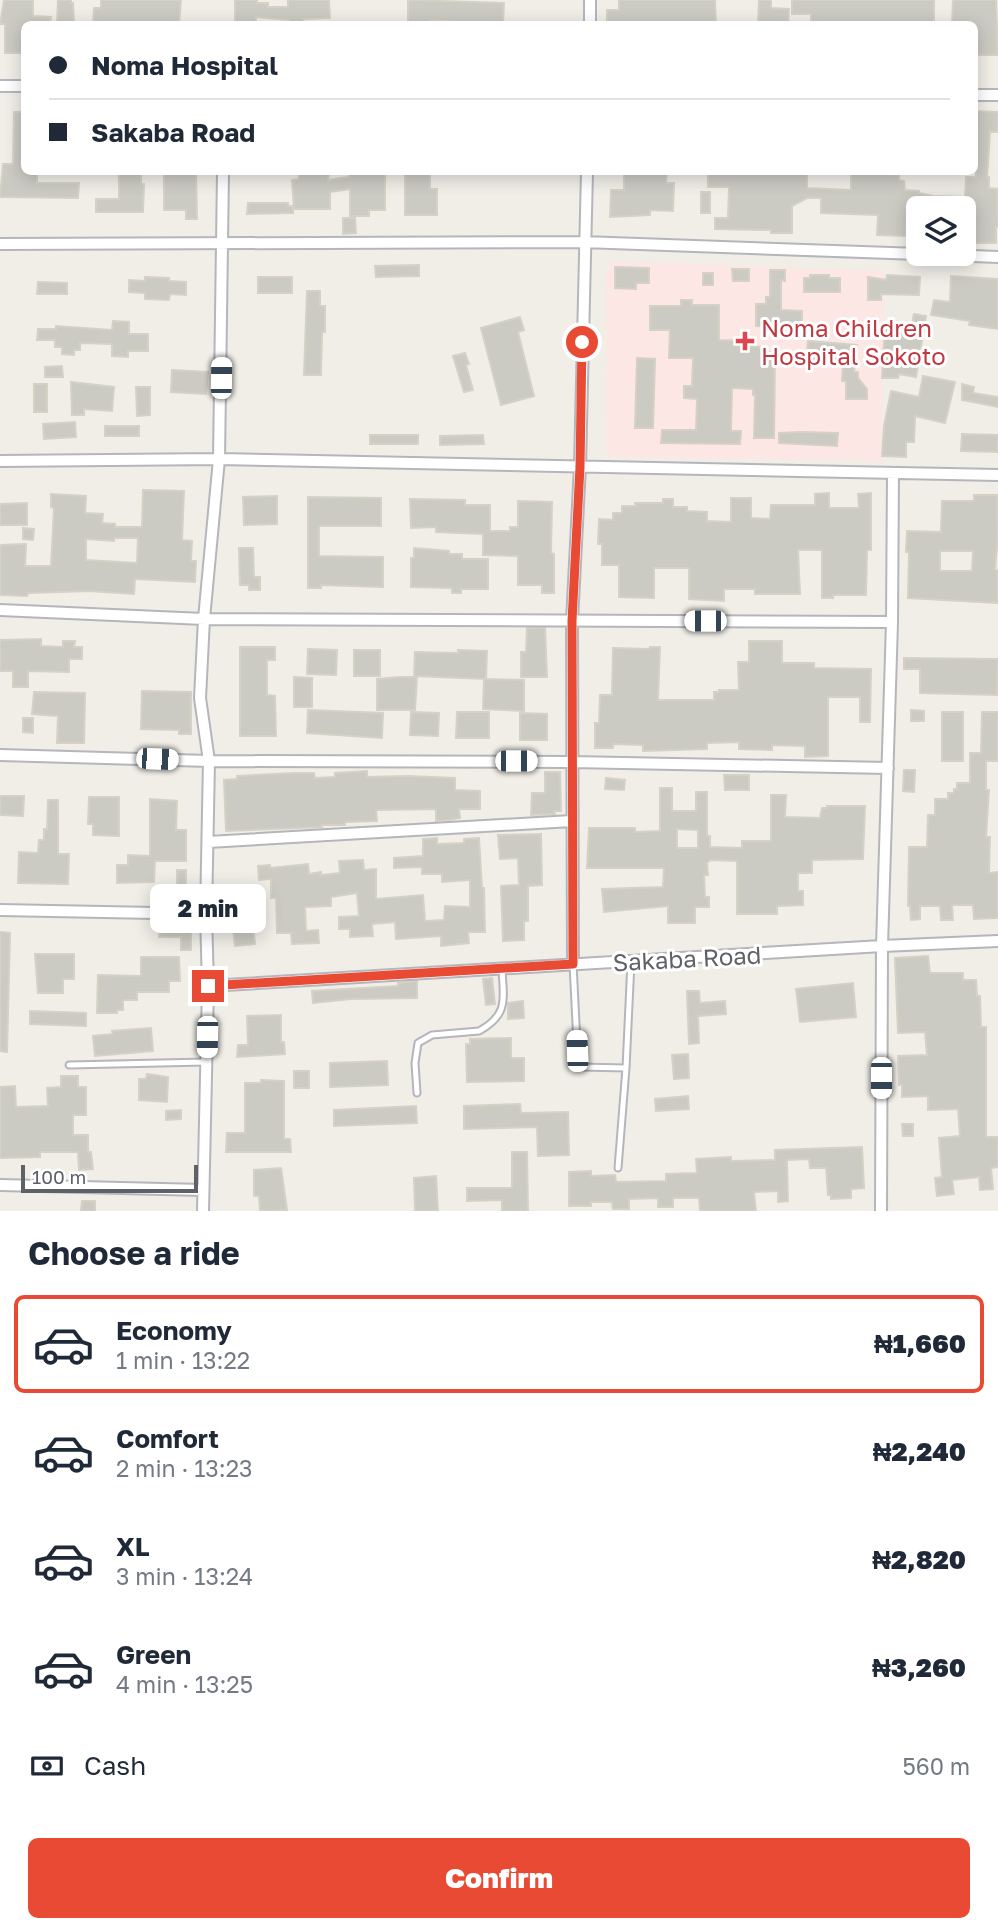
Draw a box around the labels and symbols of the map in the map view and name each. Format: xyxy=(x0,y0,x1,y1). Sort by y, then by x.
place label: Noma Children Hospital Sokoto xyxy=(761,313,946,370)
route start xyxy=(566,326,598,358)
marker: Noma Children Hospital Sokoto xyxy=(735,331,755,351)
car xyxy=(211,357,232,399)
car xyxy=(685,611,727,632)
car xyxy=(136,748,179,770)
car xyxy=(496,751,538,772)
callout: 2 min xyxy=(150,884,266,934)
street label: Sakaba Road xyxy=(612,940,762,976)
route end xyxy=(192,970,224,1002)
car xyxy=(197,1016,218,1058)
car xyxy=(566,1030,589,1072)
car xyxy=(871,1057,892,1099)
scale bar xyxy=(21,1162,198,1194)

